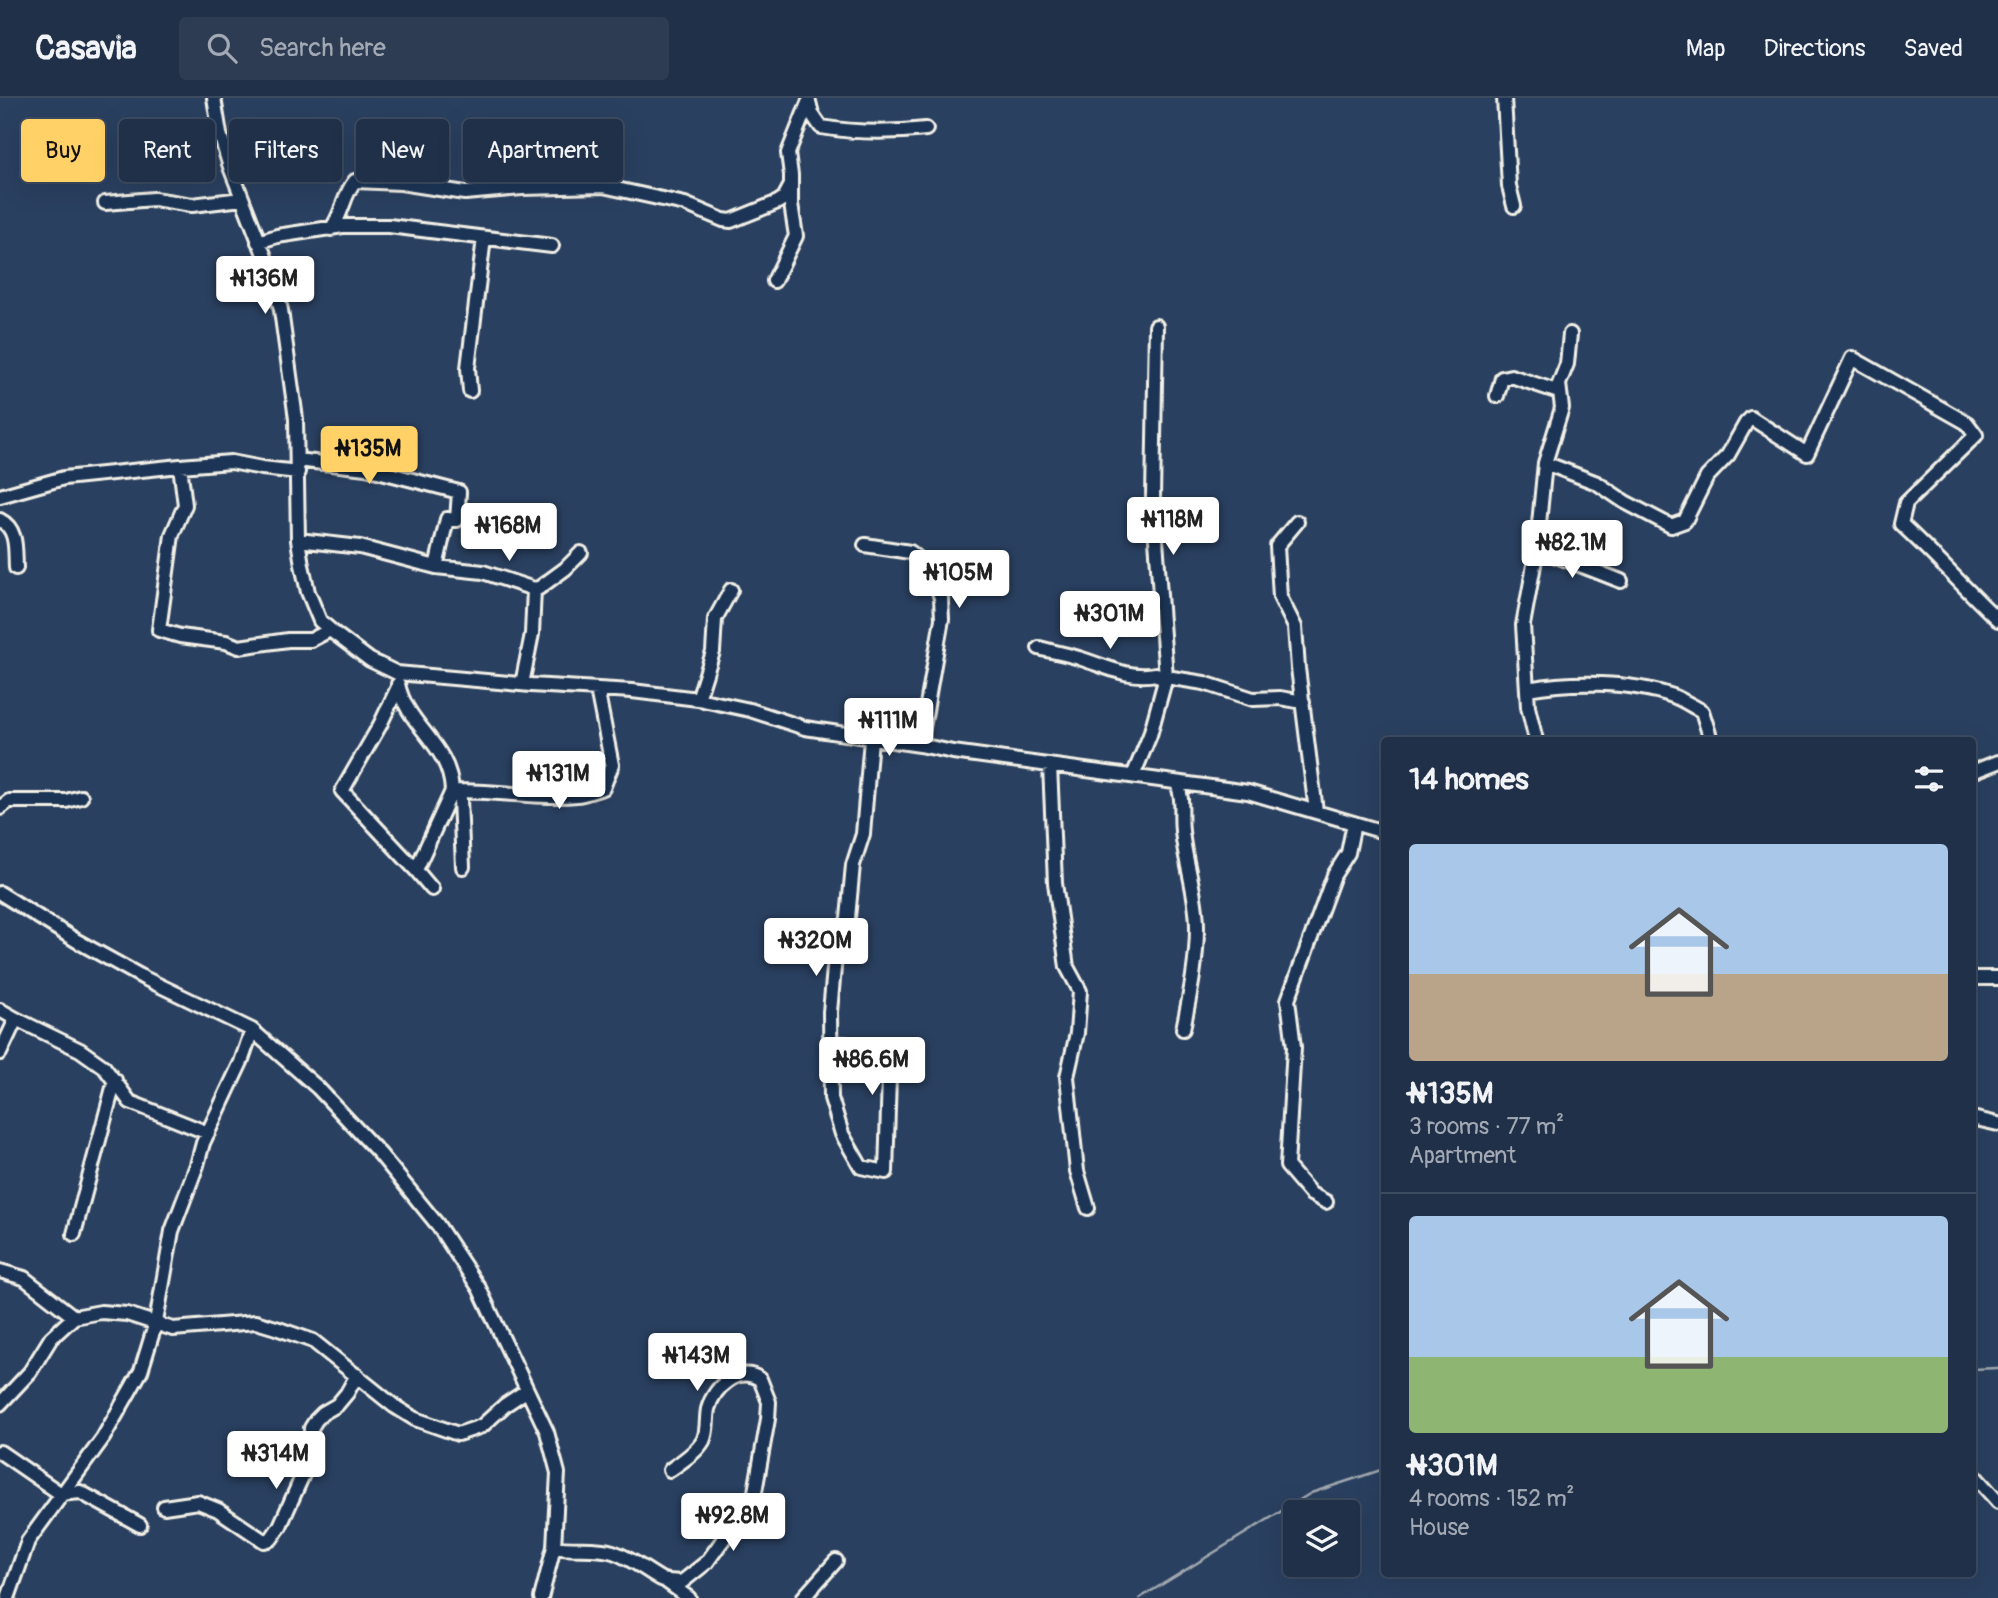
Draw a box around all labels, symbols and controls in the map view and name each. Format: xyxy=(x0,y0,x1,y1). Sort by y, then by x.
search box xyxy=(179,17,669,80)
text: Casavia xyxy=(35,28,137,69)
icon: search xyxy=(203,29,241,67)
text: Search here xyxy=(259,32,386,64)
text: Map xyxy=(1686,34,1726,63)
text: Directions xyxy=(1764,34,1865,63)
text: Saved xyxy=(1903,34,1963,63)
chip: Buy xyxy=(21,119,105,182)
chip: Rent xyxy=(119,119,215,182)
chip: Filters xyxy=(229,119,342,182)
chip: New xyxy=(356,119,449,182)
chip: Apartment xyxy=(463,119,623,182)
pin: ₦136M xyxy=(216,256,314,316)
text: ₦136M xyxy=(232,264,298,293)
pin: ₦135M xyxy=(320,426,418,486)
text: ₦135M xyxy=(337,434,401,463)
pin: ₦118M xyxy=(1124,498,1222,557)
pin: ₦168M xyxy=(460,504,558,563)
text: ₦118M xyxy=(1143,505,1203,534)
text: ₦168M xyxy=(477,511,541,540)
pin: ₦82.1M xyxy=(1515,520,1629,580)
text: ₦82.1M xyxy=(1538,528,1606,557)
pin: ₦105M xyxy=(910,550,1008,610)
text: ₦105M xyxy=(925,558,993,587)
pin: ₦301M xyxy=(1061,592,1159,651)
text: ₦301M xyxy=(1076,599,1144,628)
pin: ₦111M xyxy=(840,698,938,758)
text: ₦111M xyxy=(860,706,918,735)
pin: ₦131M xyxy=(510,752,608,811)
text: ₦131M xyxy=(528,759,590,788)
icon: filters xyxy=(1910,760,1948,798)
text: 14 homes xyxy=(1409,761,1529,798)
icon: home xyxy=(1616,889,1742,1015)
pin: ₦320M xyxy=(767,918,865,978)
text: ₦320M xyxy=(780,926,852,955)
pin: ₦86.6M xyxy=(815,1038,929,1097)
text: ₦86.6M xyxy=(835,1045,909,1074)
text: ₦135M xyxy=(1409,1075,1493,1112)
text: 3 rooms · 77 m² xyxy=(1409,1112,1564,1141)
text: Apartment xyxy=(1409,1141,1516,1170)
icon: home xyxy=(1616,1261,1742,1387)
pin: ₦143M xyxy=(648,1334,746,1393)
text: ₦143M xyxy=(664,1341,730,1370)
pin: ₦314M xyxy=(227,1432,325,1491)
text: ₦314M xyxy=(243,1439,309,1468)
text: ₦301M xyxy=(1409,1447,1498,1484)
text: 4 rooms · 152 m² xyxy=(1409,1484,1575,1513)
pin: ₦92.8M xyxy=(676,1494,790,1553)
map controls xyxy=(1283,1500,1360,1577)
button: layers xyxy=(1283,1500,1360,1577)
text: ₦92.8M xyxy=(697,1501,769,1530)
text: House xyxy=(1409,1513,1469,1542)

